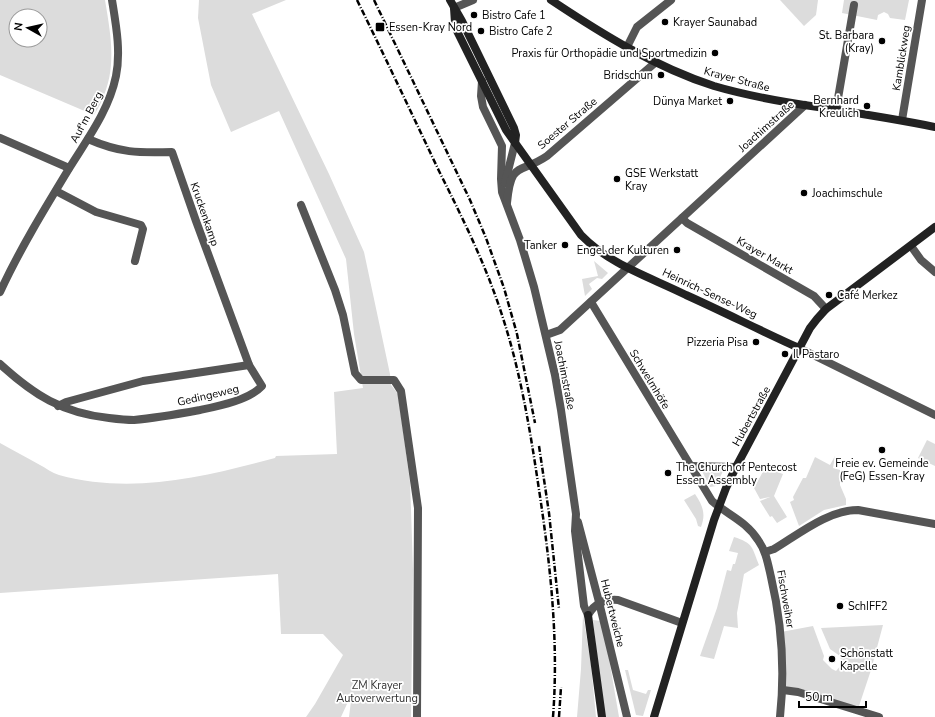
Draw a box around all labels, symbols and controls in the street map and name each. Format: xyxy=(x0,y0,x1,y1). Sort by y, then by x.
north arrow xyxy=(8,8,48,48)
place label: Bistro Cafe 1 xyxy=(482,8,546,23)
marker: Bistro Cafe 1 xyxy=(469,10,479,20)
place label: Krayer Saunabad xyxy=(673,15,757,30)
marker: Krayer Saunabad xyxy=(660,17,670,27)
place label: Essen-Kray Nord xyxy=(389,20,472,35)
marker: Essen-Kray Nord xyxy=(374,21,386,33)
text: N xyxy=(11,22,27,32)
place label: Bistro Cafe 2 xyxy=(489,24,553,39)
street label: Kamblickweg xyxy=(889,24,914,92)
marker: Bistro Cafe 2 xyxy=(476,26,486,36)
place label: St. Barbara (Kray) xyxy=(819,28,874,56)
marker: St. Barbara (Kray) xyxy=(877,36,887,46)
place label: Praxis für Orthopädie und Sportmedizin xyxy=(511,46,707,61)
marker: Praxis für Orthopädie und Sportmedizin xyxy=(710,48,720,58)
street label: Krayer Straße xyxy=(702,63,772,96)
place label: Bridschun xyxy=(604,68,653,83)
marker: Bridschun xyxy=(656,70,666,80)
street label: Auf'm Berg xyxy=(67,89,106,146)
place label: Bernhard Kreulich xyxy=(813,93,859,121)
street label: Soester Straße xyxy=(534,94,600,153)
place label: Dünya Market xyxy=(653,94,722,109)
marker: Dünya Market xyxy=(725,96,735,106)
street label: Joachimstraße xyxy=(734,97,798,156)
marker: Bernhard Kreulich xyxy=(862,101,872,111)
place label: GSE Werkstatt Kray xyxy=(625,166,698,194)
marker: GSE Werkstatt Kray xyxy=(612,174,622,184)
street label: Kruckenkamp xyxy=(187,180,222,248)
place label: Joachimschule xyxy=(811,186,883,201)
marker: Joachimschule xyxy=(799,188,809,198)
street label: Krayer Markt xyxy=(734,233,796,278)
place label: Tanker xyxy=(524,238,557,253)
marker: Tanker xyxy=(560,240,570,250)
place label: Engel der Kulturen xyxy=(577,243,669,258)
marker: Engel der Kulturen xyxy=(672,245,682,255)
street label: Heinrich-Sense-Weg xyxy=(660,265,760,322)
place label: Café Merkez xyxy=(837,288,898,303)
marker: Café Merkez xyxy=(824,290,834,300)
place label: Pizzeria Pisa xyxy=(687,335,748,350)
marker: Pizzeria Pisa xyxy=(751,337,761,347)
street label: Joachimstraße xyxy=(550,338,579,411)
street label: Schwelmhöfe xyxy=(626,346,673,412)
place label: Il Pastaro xyxy=(793,347,839,362)
marker: Il Pastaro xyxy=(780,349,790,359)
street label: Gedingeweg xyxy=(176,381,240,410)
street label: Hubertstraße xyxy=(729,383,774,449)
marker: Freie ev. Gemeinde (FeG) Essen-Kray xyxy=(877,445,887,455)
place label: Freie ev. Gemeinde (FeG) Essen-Kray xyxy=(835,456,929,484)
place label: The Church of Pentecost Essen Assembly xyxy=(676,460,797,488)
marker: The Church of Pentecost Essen Assembly xyxy=(663,468,673,478)
street label: Fischweiher xyxy=(773,569,798,629)
street label: Hubertweiche xyxy=(597,577,628,649)
place label: SchIFF2 xyxy=(848,599,888,614)
marker: SchIFF2 xyxy=(835,601,845,611)
place label: Schönstatt Kapelle xyxy=(840,646,893,674)
marker: Schönstatt Kapelle xyxy=(827,654,837,664)
park label: ZM Krayer Autoverwertung xyxy=(336,678,418,706)
scale bar xyxy=(799,683,866,709)
text: 50 m xyxy=(805,689,833,705)

